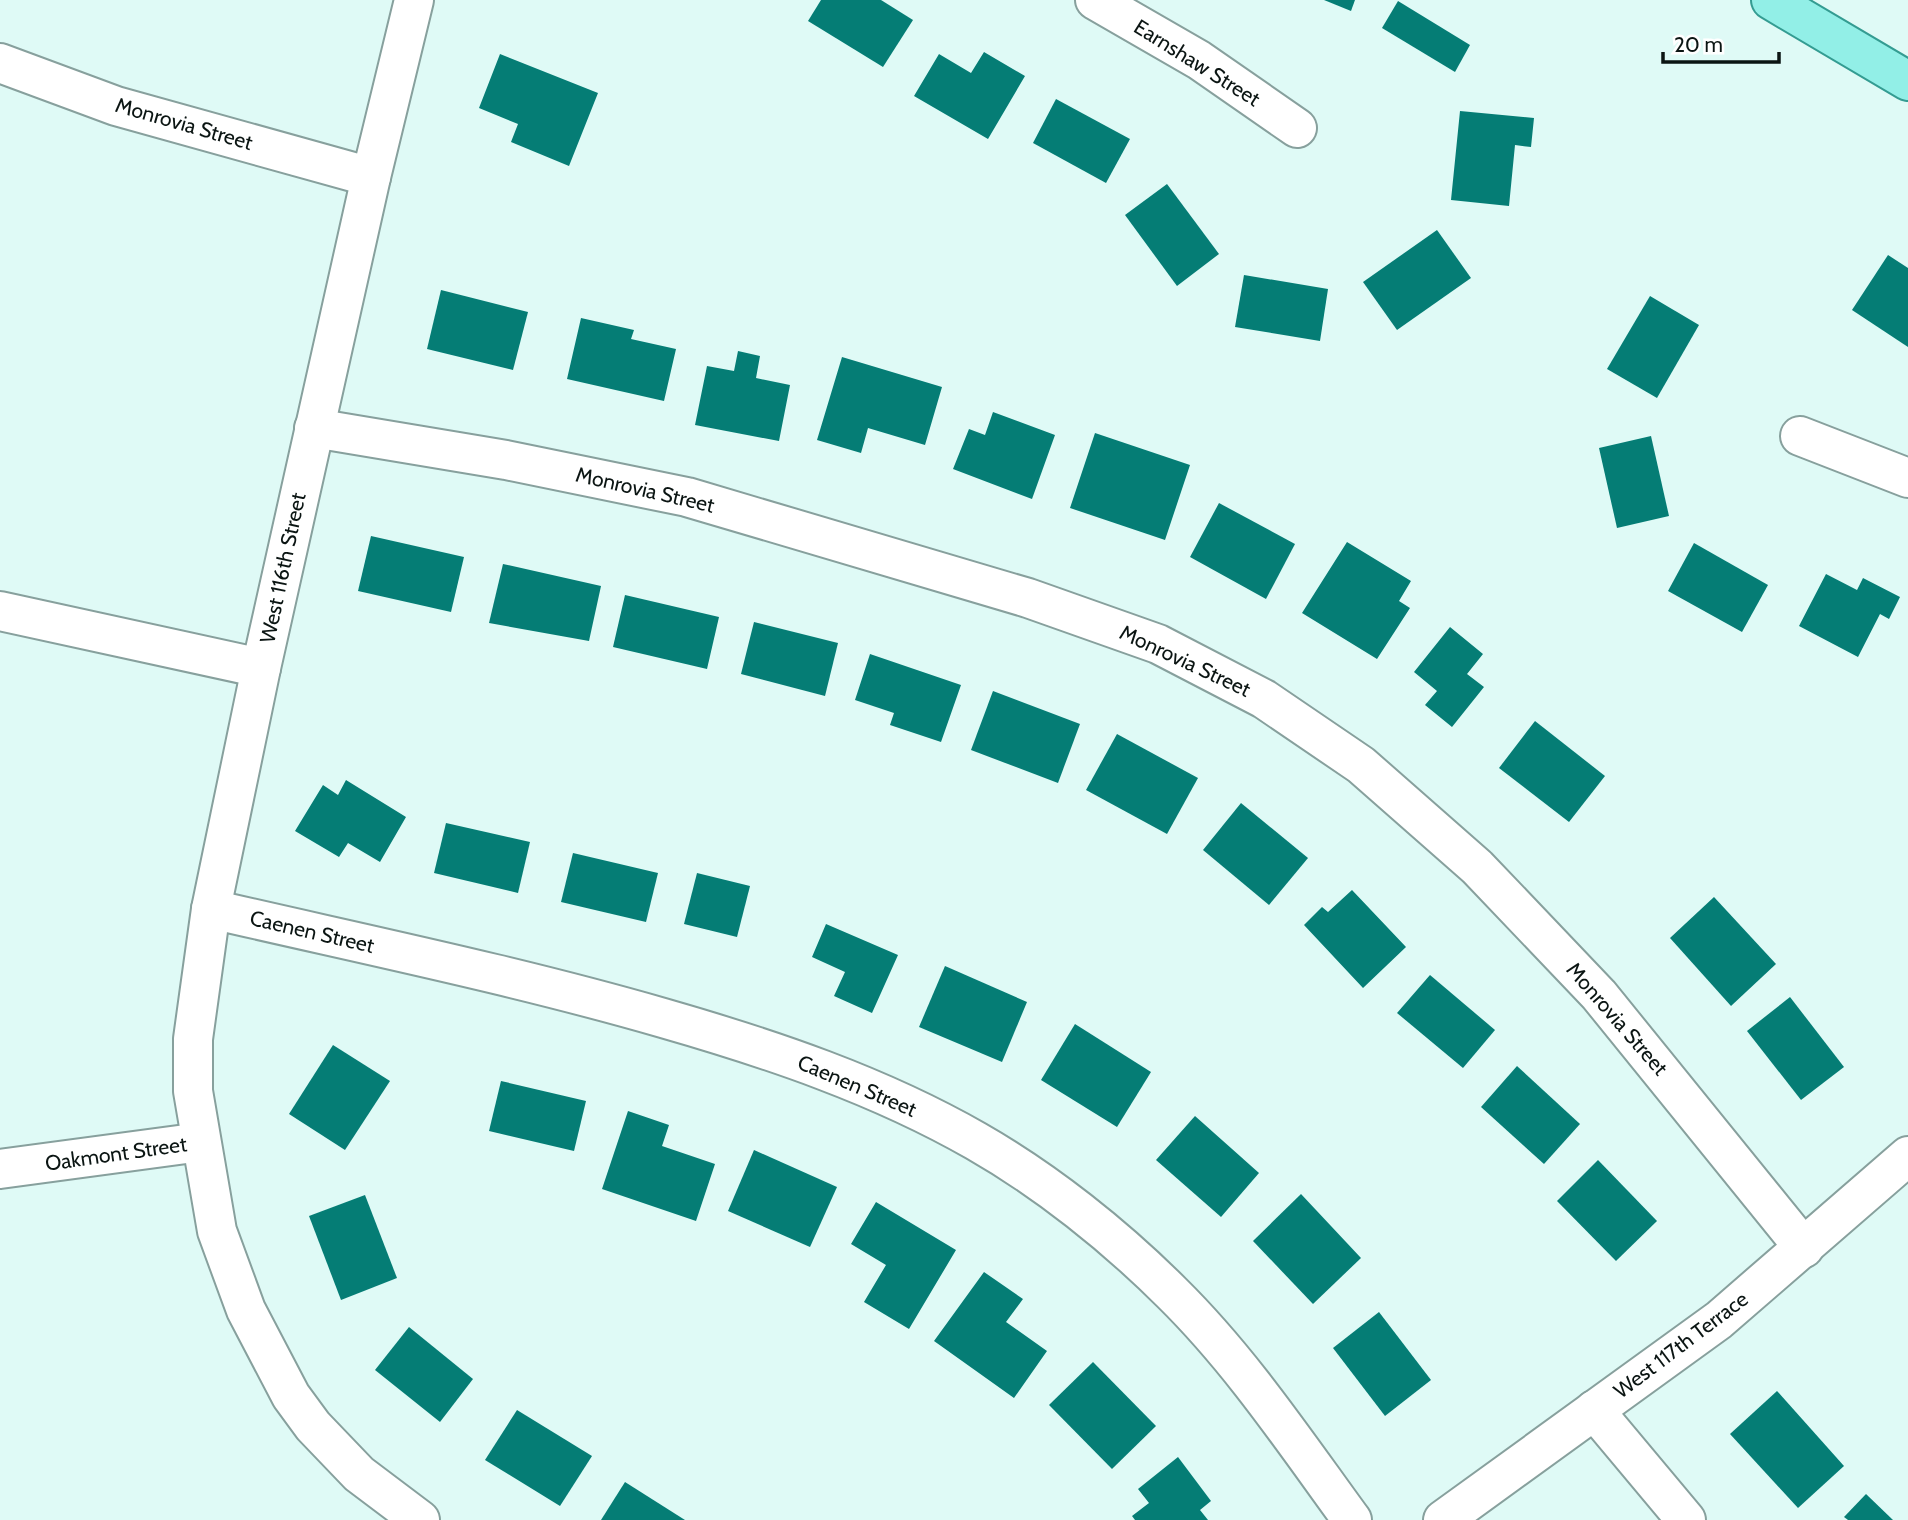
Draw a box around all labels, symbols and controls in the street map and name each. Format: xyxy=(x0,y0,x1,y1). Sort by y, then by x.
street label: Earnshaw Street xyxy=(1130,14,1265,111)
scale bar xyxy=(1663,21,1778,65)
text: 20 m xyxy=(1674,32,1723,57)
street label: Monrovia Street xyxy=(113,92,256,155)
street label: Monrovia Street xyxy=(573,461,717,518)
street label: West 116th Street xyxy=(254,490,311,645)
street label: Monrovia Street xyxy=(1116,619,1255,702)
street label: Caenen Street xyxy=(248,905,377,958)
street label: Monrovia Street xyxy=(1562,957,1673,1080)
street label: Caenen Street xyxy=(794,1049,920,1122)
street label: Oakmont Street xyxy=(43,1131,188,1176)
street label: West 117th Terrace xyxy=(1609,1286,1753,1403)

